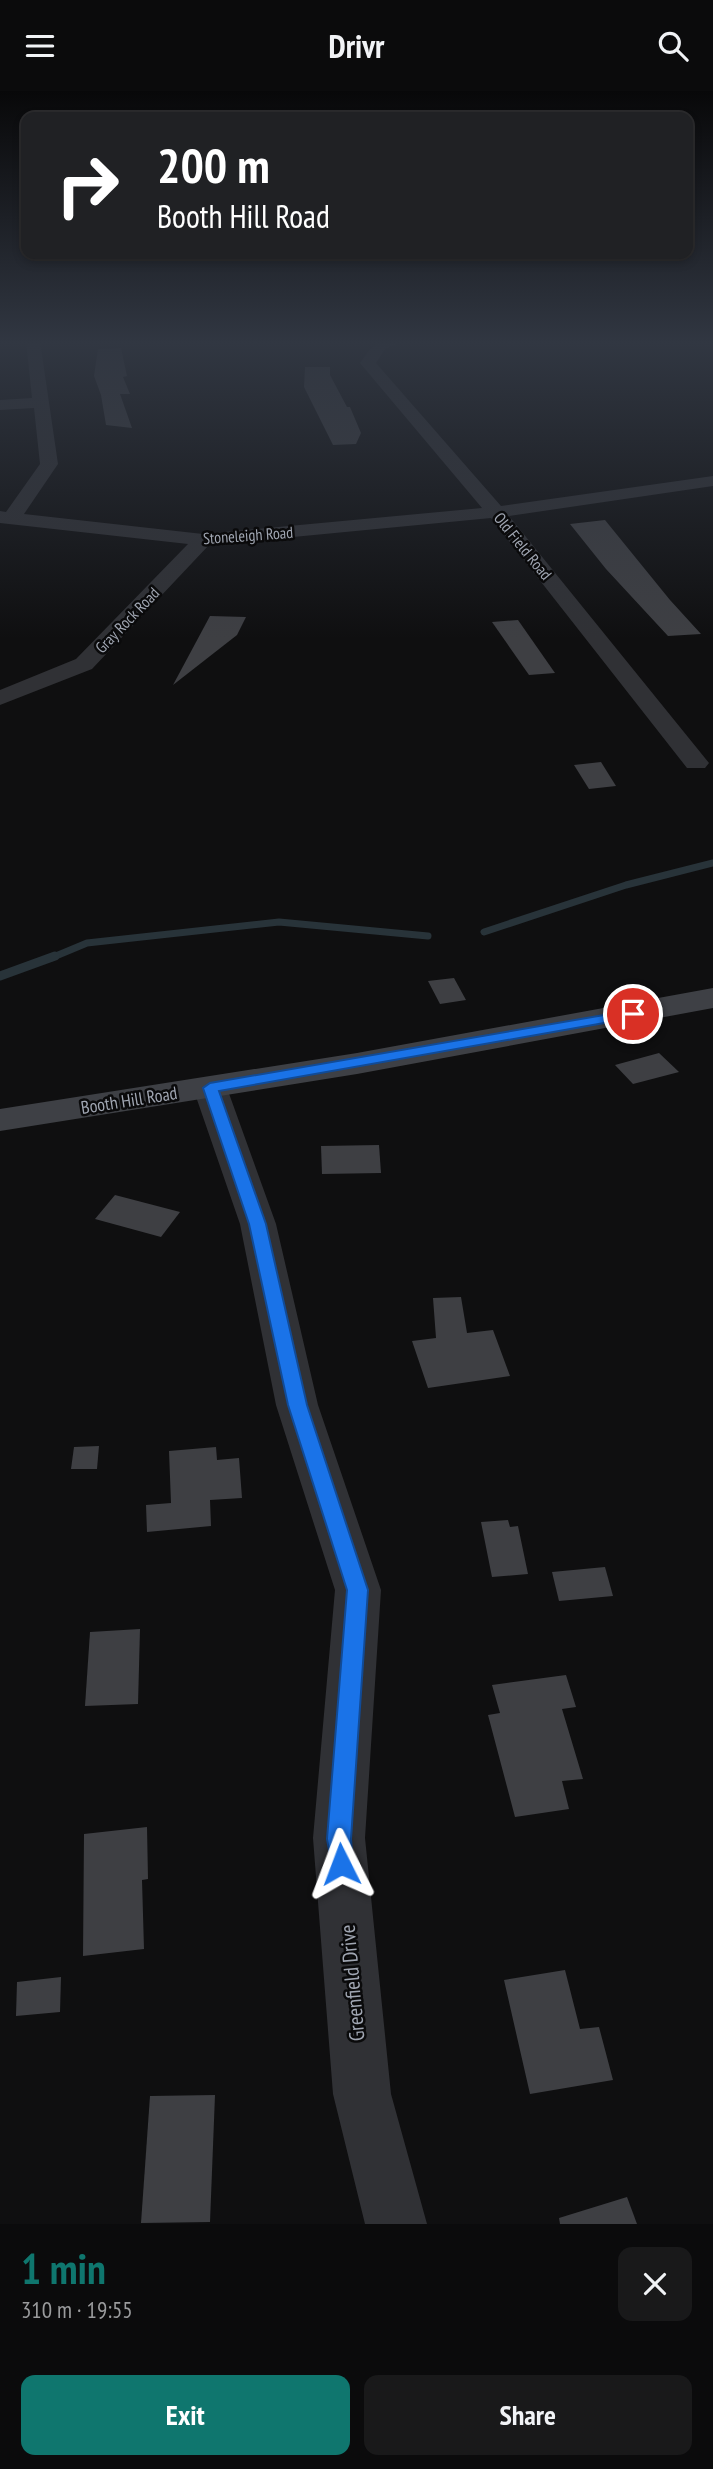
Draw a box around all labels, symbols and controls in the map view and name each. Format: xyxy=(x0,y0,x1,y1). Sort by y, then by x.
text: Drivr xyxy=(329,25,384,67)
icon: menu xyxy=(21,27,59,65)
icon: search xyxy=(654,27,692,65)
text: 200 m xyxy=(157,133,270,197)
icon: right xyxy=(42,140,133,231)
text: Booth Hill Road xyxy=(157,195,330,237)
street label: Old Field Road xyxy=(490,508,556,584)
street label: Stoneleigh Road xyxy=(202,522,294,548)
street label: Gray Rock Road xyxy=(91,583,163,657)
pin xyxy=(603,984,663,1044)
icon: arrive xyxy=(614,995,652,1033)
street label: Booth Hill Road xyxy=(79,1081,179,1119)
position arrow xyxy=(304,1827,378,1901)
street label: Greenfield Drive xyxy=(333,1924,371,2042)
text: 1 min xyxy=(21,2241,106,2296)
button: close xyxy=(618,2247,692,2321)
text: 310 m · 19:55 xyxy=(21,2295,133,2324)
button: Exit xyxy=(21,2375,350,2455)
button: Share xyxy=(364,2375,692,2455)

